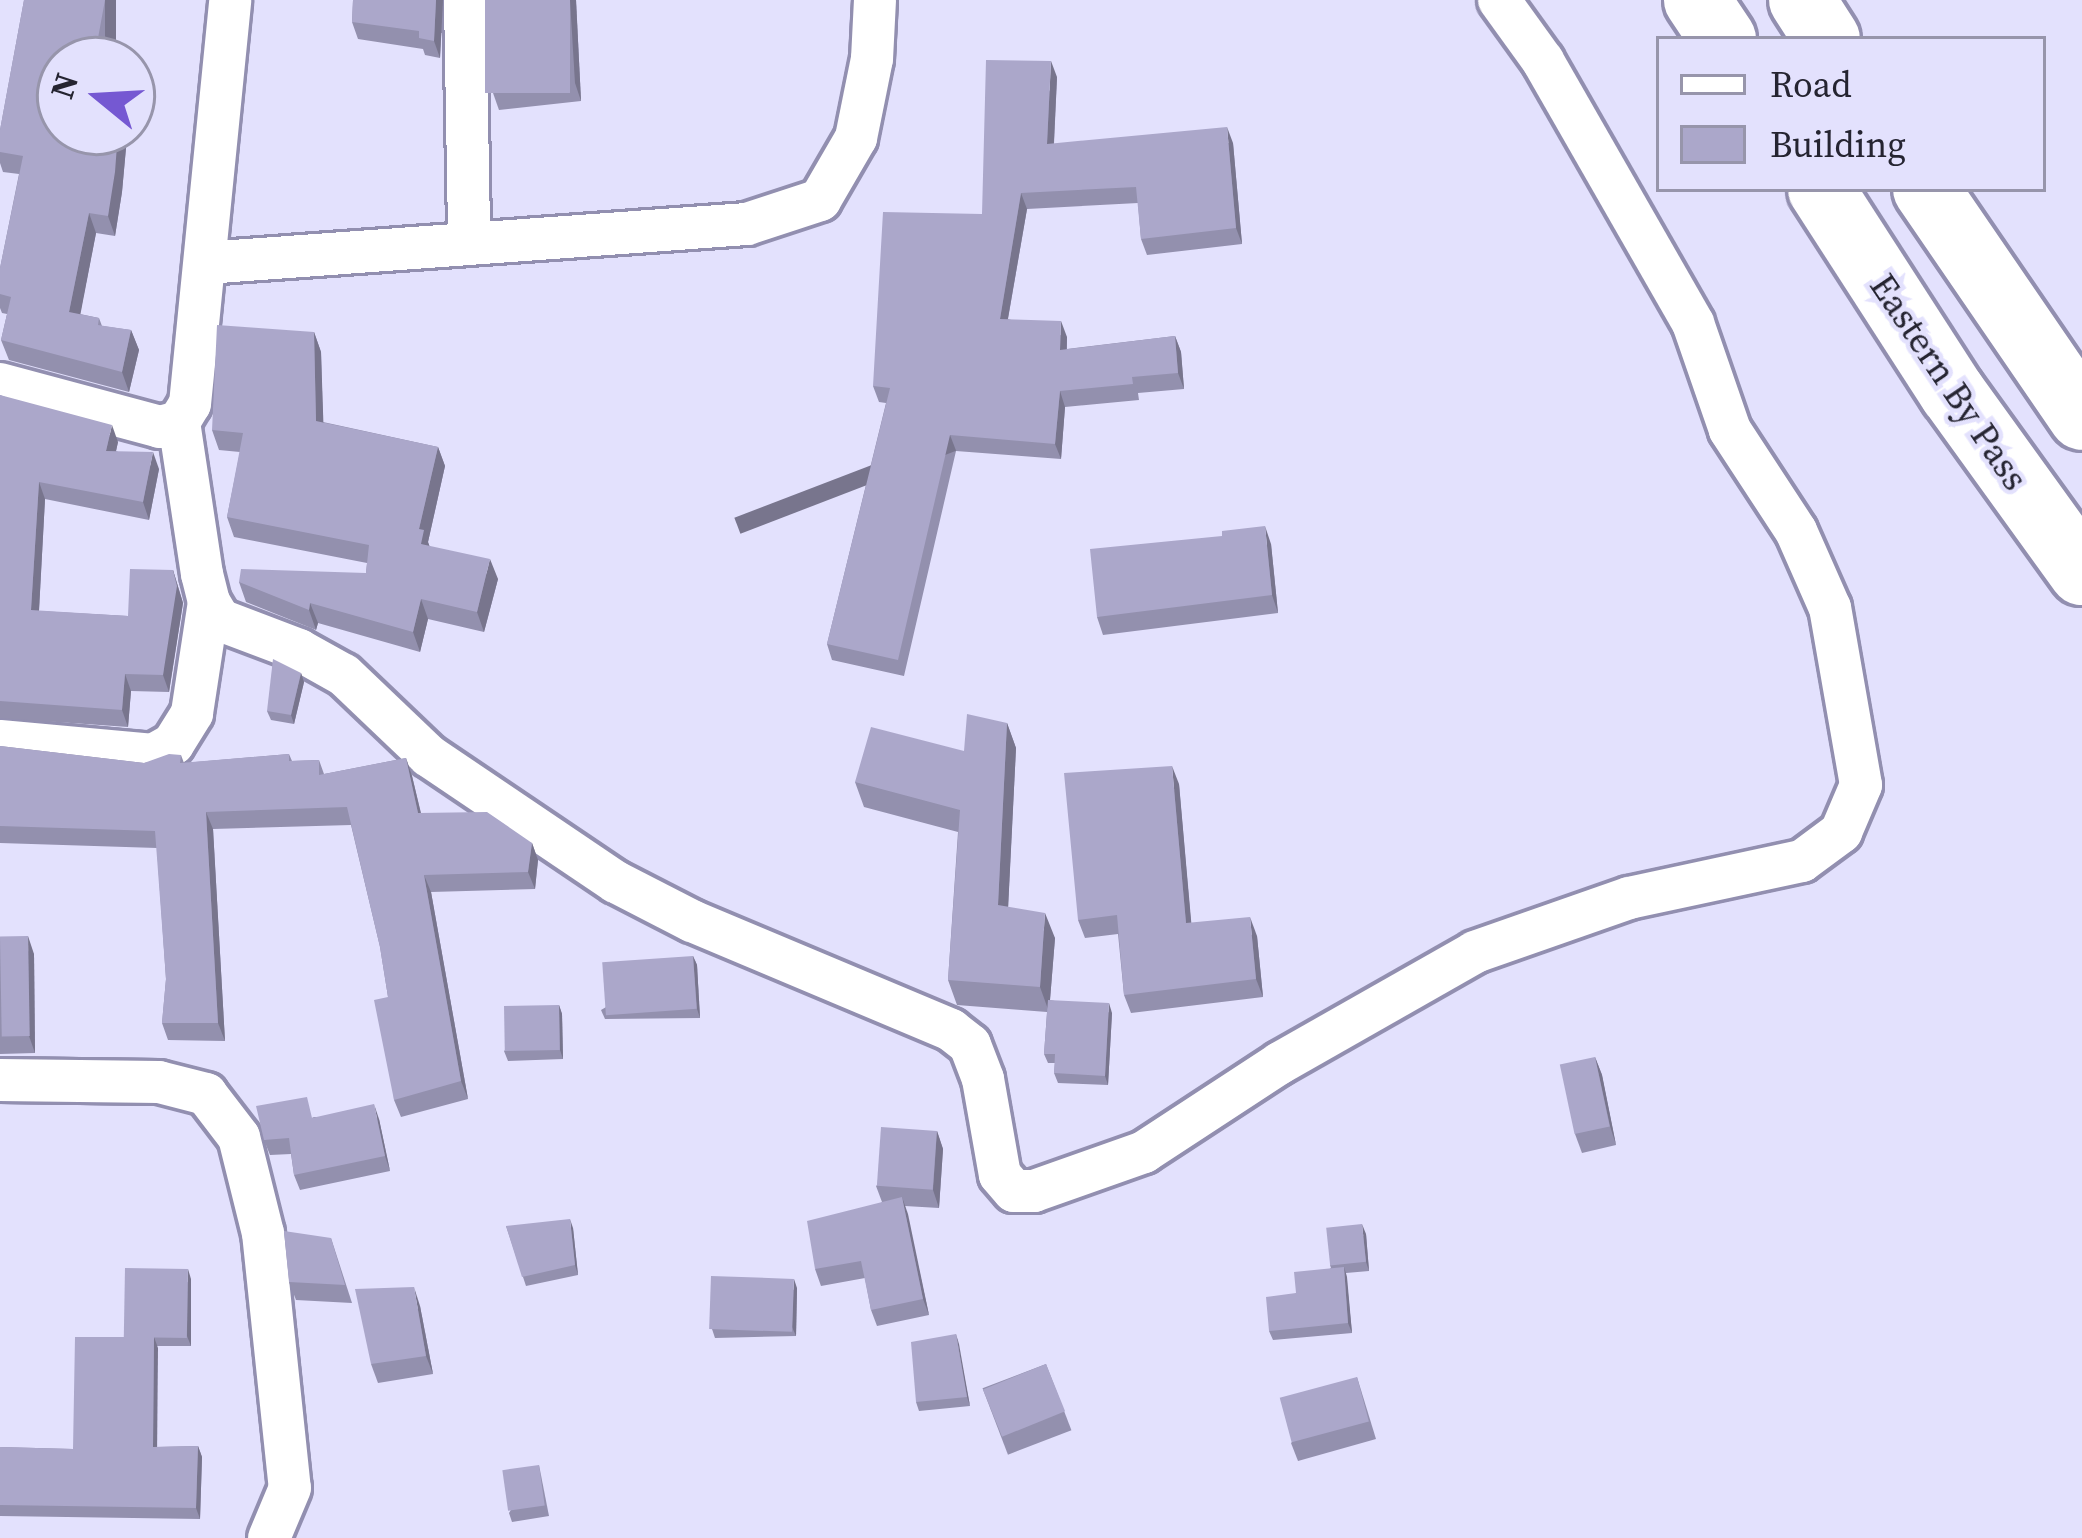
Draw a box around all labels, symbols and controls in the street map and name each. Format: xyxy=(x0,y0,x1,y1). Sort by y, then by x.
north arrow xyxy=(36,36,156,156)
legend xyxy=(1656,36,2046,192)
text: Road xyxy=(1770,60,1852,109)
text: N xyxy=(39,67,89,104)
text: Building xyxy=(1770,120,1906,169)
street label: Eastern By Pass xyxy=(1861,266,2037,498)

